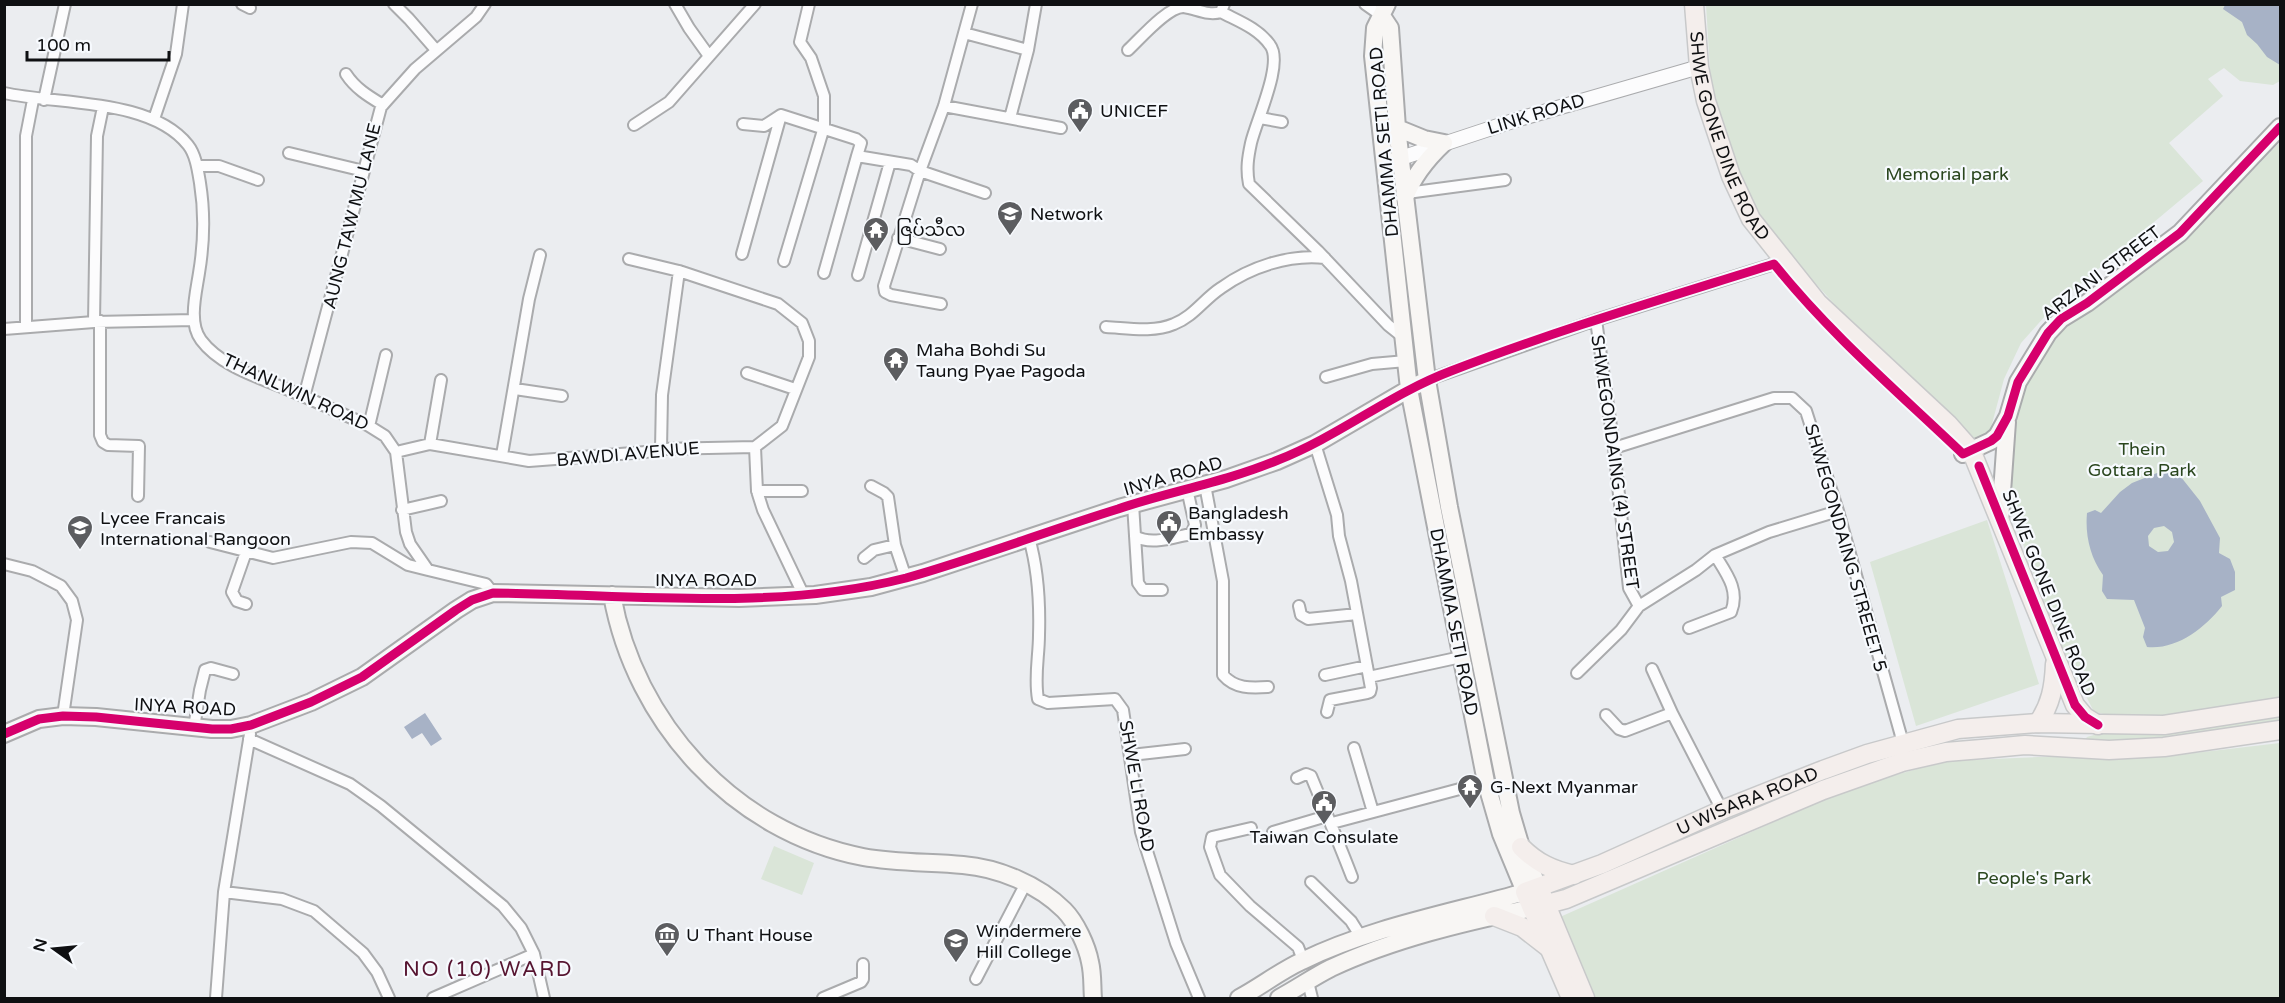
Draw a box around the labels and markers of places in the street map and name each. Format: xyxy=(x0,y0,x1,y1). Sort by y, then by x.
public building icon: UNICEF xyxy=(1065,96,1095,134)
place label: UNICEF xyxy=(1100,100,1168,122)
school or university icon: Network xyxy=(995,199,1025,237)
place label: Network xyxy=(1030,203,1103,225)
temple icon: ဇြပ်သီလ xyxy=(861,215,891,253)
place label: ဇြပ်သီလ xyxy=(896,216,965,245)
place label: Maha Bohdi Su Taung Pyae Pagoda xyxy=(916,339,1086,382)
temple icon: Maha Bohdi Su Taung Pyae Pagoda xyxy=(881,345,911,383)
place label: Bangladesh Embassy xyxy=(1188,502,1289,545)
place label: Lycee Francais International Rangoon xyxy=(100,507,291,550)
public building icon: Bangladesh Embassy xyxy=(1154,508,1184,546)
school or university icon: Lycee Francais International Rangoon xyxy=(65,513,95,551)
temple icon: G-Next Myanmar xyxy=(1455,772,1485,810)
place label: G-Next Myanmar xyxy=(1490,776,1638,798)
public building icon: Taiwan Consulate xyxy=(1309,788,1339,826)
place label: Taiwan Consulate xyxy=(1249,826,1399,848)
museum icon: U Thant House xyxy=(652,920,682,958)
place label: Windermere Hill College xyxy=(976,920,1081,963)
place label: U Thant House xyxy=(686,924,813,946)
school or university icon: Windermere Hill College xyxy=(941,926,971,964)

